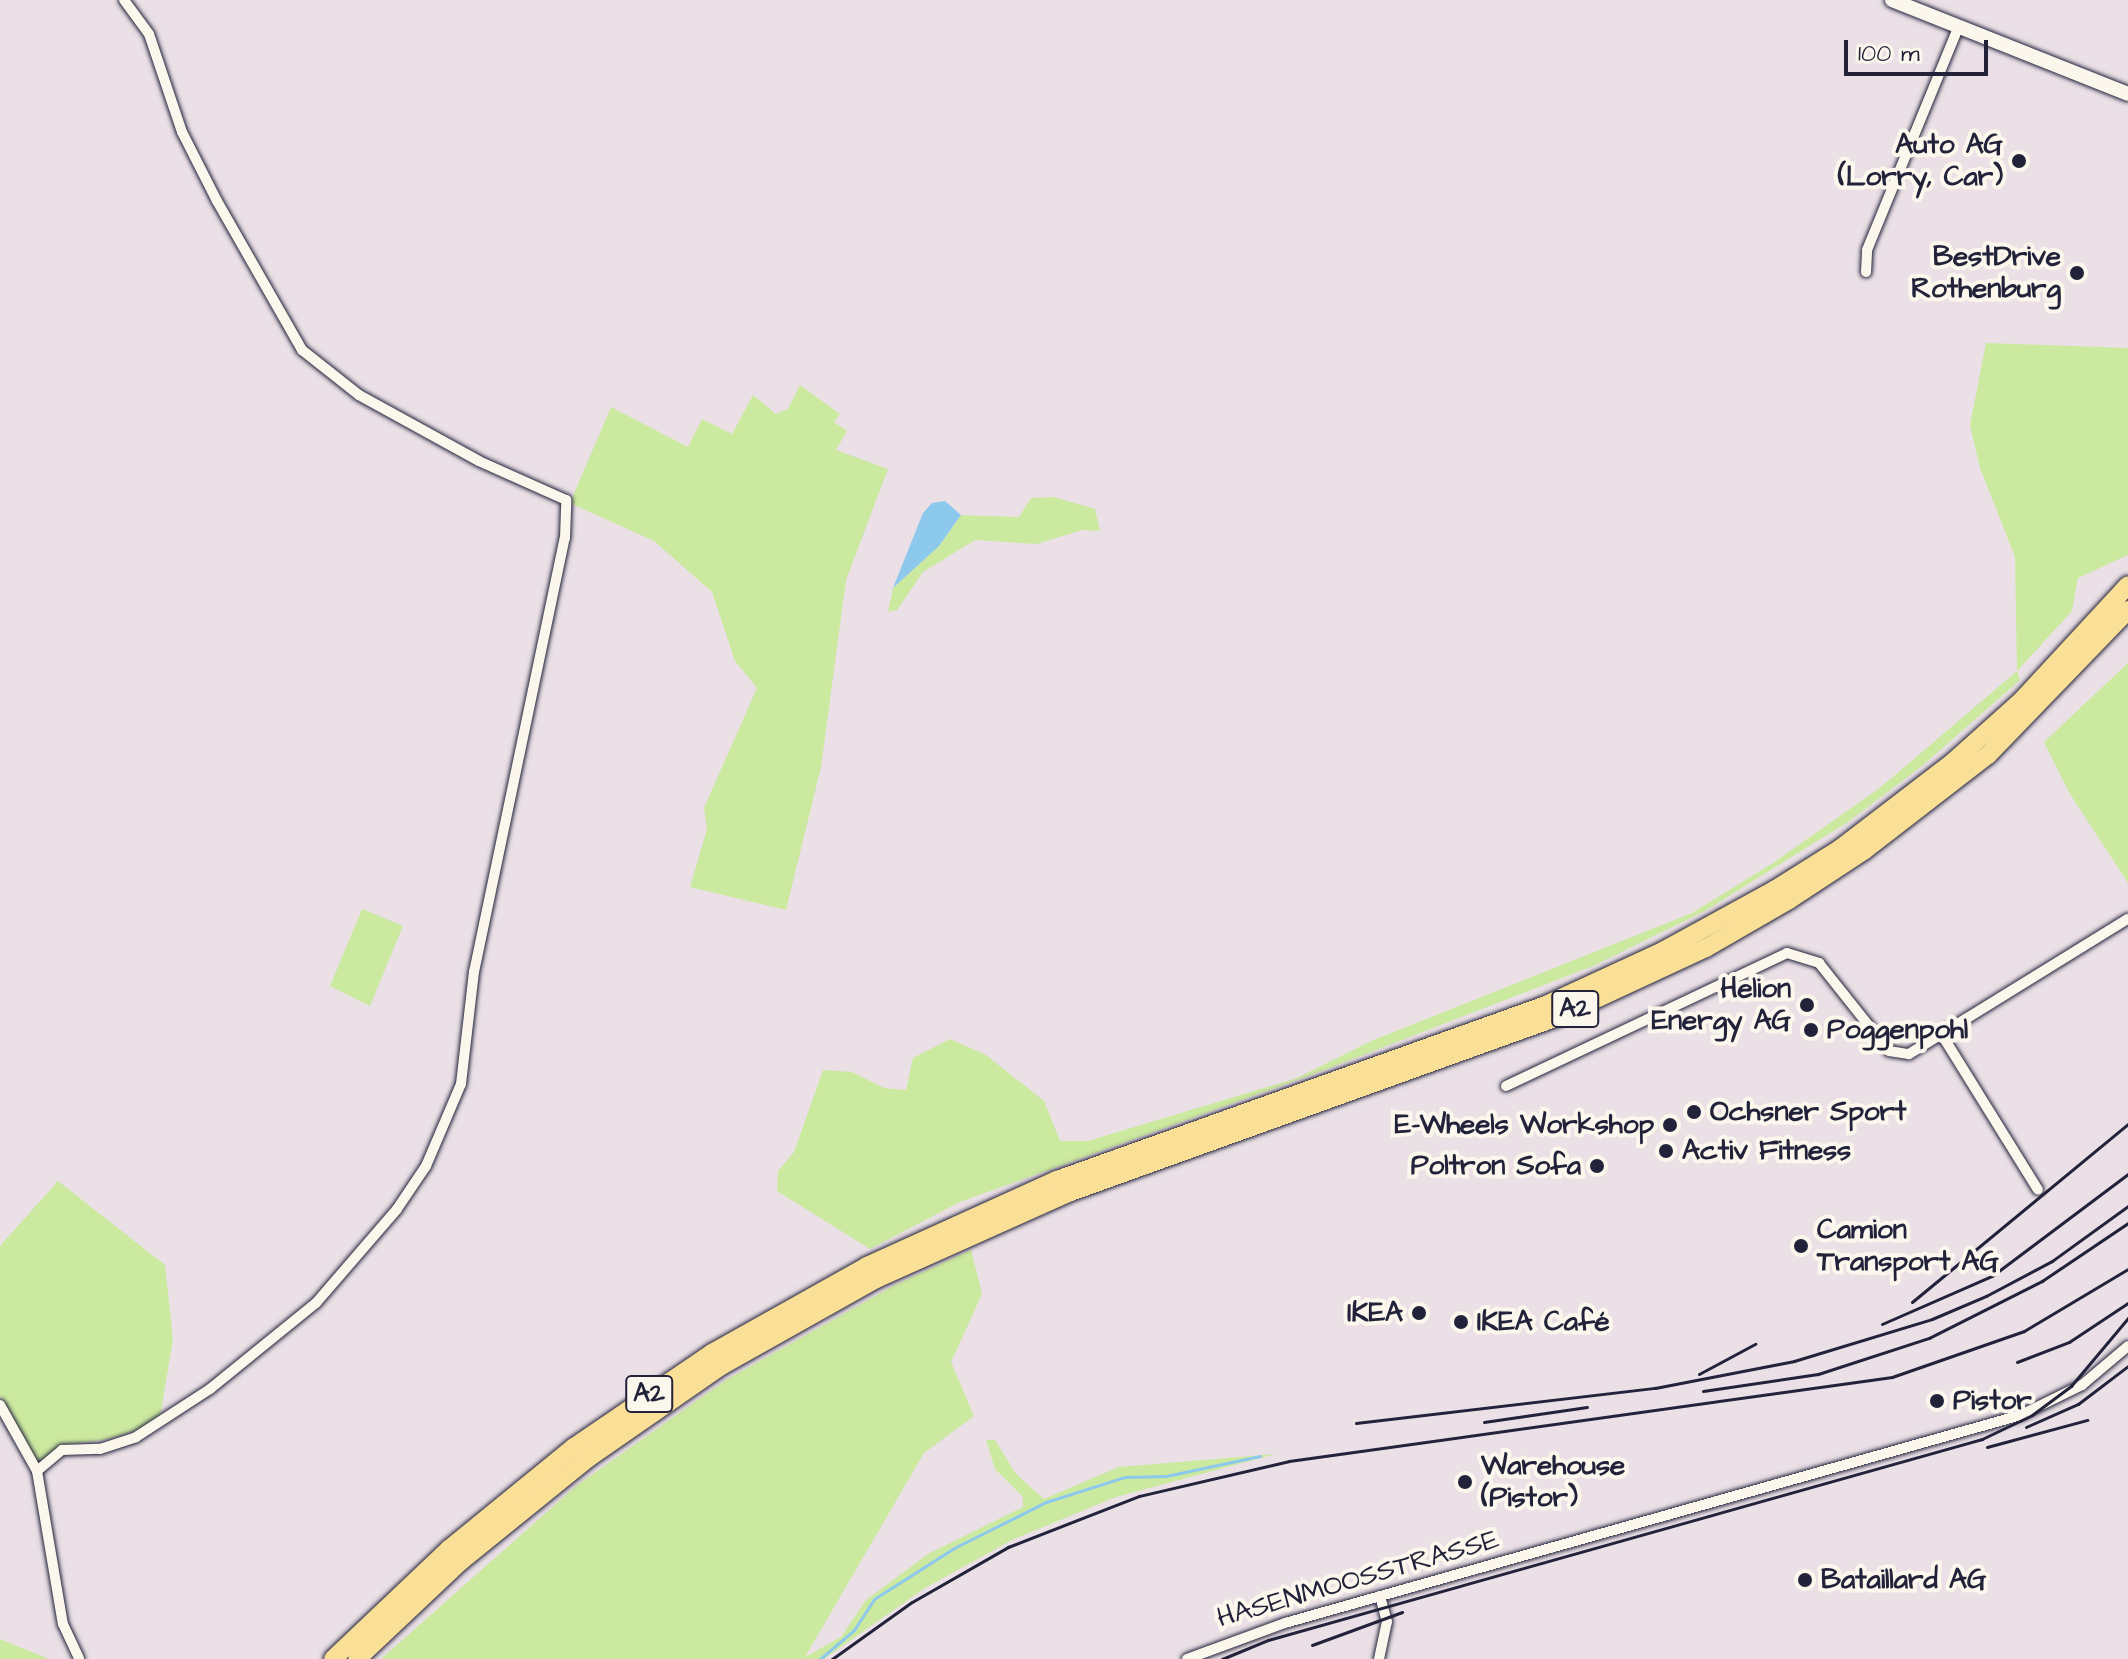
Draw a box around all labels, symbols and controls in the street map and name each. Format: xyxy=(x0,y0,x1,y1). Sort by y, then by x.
scale bar xyxy=(1848,24,1992,74)
text: 100 m xyxy=(1858,37,1920,71)
place label: Auto AG (Lorry, Car) xyxy=(1838,128,2003,194)
marker: Auto AG (Lorry, Car) xyxy=(2010,152,2028,170)
place label: BestDrive Rothenburg xyxy=(1911,240,2061,306)
marker: BestDrive Rothenburg xyxy=(2068,264,2086,282)
place label: Helion Energy AG xyxy=(1651,972,1791,1038)
road number: A2 xyxy=(1551,987,1599,1031)
marker: Helion Energy AG xyxy=(1798,996,1816,1014)
place label: Poggenpohl xyxy=(1827,1013,1968,1047)
marker: Poggenpohl xyxy=(1802,1021,1820,1039)
place label: Ochsner Sport xyxy=(1710,1095,1906,1129)
marker: Ochsner Sport xyxy=(1685,1103,1703,1121)
place label: E-Wheels Workshop xyxy=(1395,1108,1654,1142)
marker: E-Wheels Workshop xyxy=(1661,1116,1679,1134)
place label: Activ Fitness xyxy=(1682,1134,1851,1168)
marker: Activ Fitness xyxy=(1657,1142,1675,1160)
place label: Poltron Sofa xyxy=(1411,1149,1581,1183)
marker: Poltron Sofa xyxy=(1588,1157,1606,1175)
place label: Camion Transport AG xyxy=(1817,1213,1999,1279)
marker: Camion Transport AG xyxy=(1792,1237,1810,1255)
place label: IKEA xyxy=(1347,1296,1403,1330)
marker: IKEA xyxy=(1410,1304,1428,1322)
place label: IKEA Café xyxy=(1477,1305,1610,1339)
marker: IKEA Café xyxy=(1452,1313,1470,1331)
road number: A2 xyxy=(625,1372,673,1416)
place label: Pistor xyxy=(1953,1384,2032,1418)
marker: Pistor xyxy=(1928,1392,1946,1410)
place label: Warehouse (Pistor) xyxy=(1481,1449,1625,1515)
marker: Warehouse (Pistor) xyxy=(1456,1473,1474,1491)
street label: HASENMOOSSTRASSE xyxy=(1213,1523,1503,1635)
place label: Bataillard AG xyxy=(1821,1563,1986,1597)
marker: Bataillard AG xyxy=(1796,1571,1814,1589)

